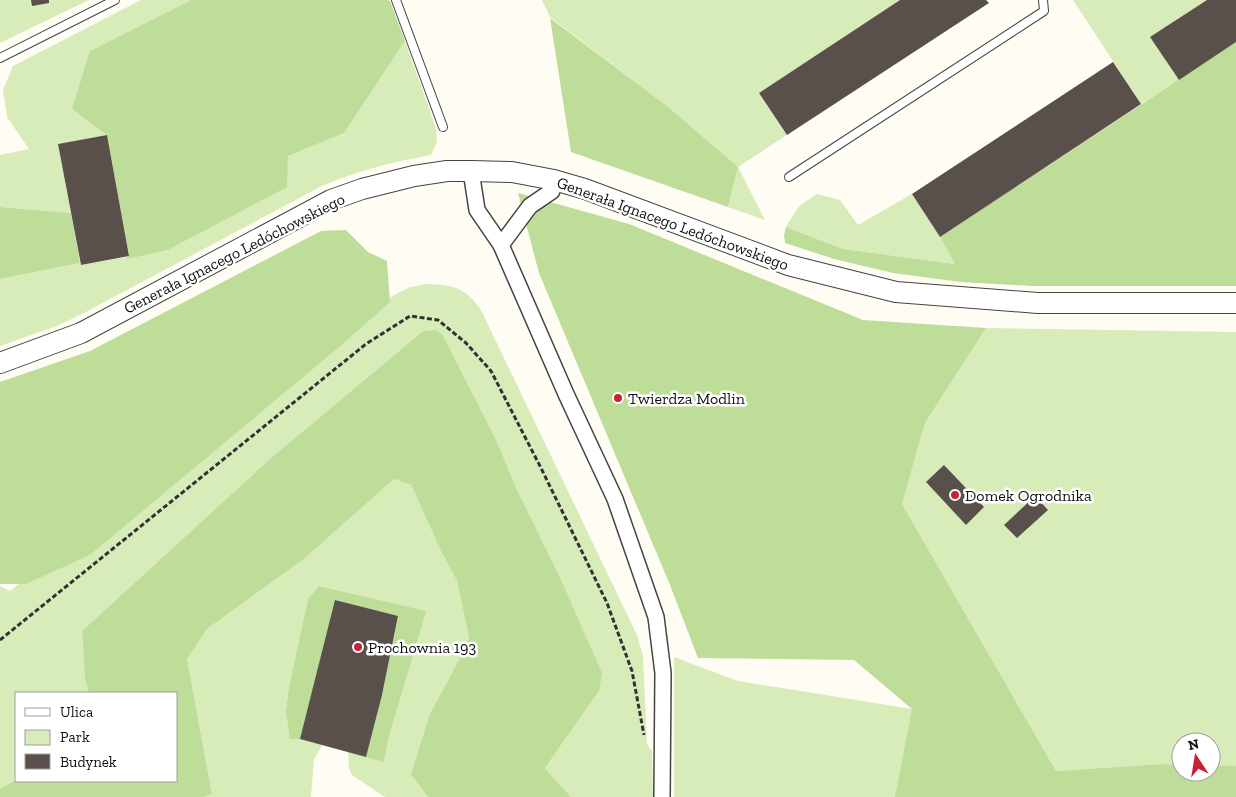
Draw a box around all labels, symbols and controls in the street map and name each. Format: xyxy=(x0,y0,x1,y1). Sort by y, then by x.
street label: Generała Ignacego Ledóchowskiego xyxy=(554,173,791,274)
street label: Generała Ignacego Ledóchowskiego xyxy=(121,189,348,318)
place label: Twierdza Modlin xyxy=(628,389,746,408)
marker: Twierdza Modlin xyxy=(612,392,624,404)
place label: Domek Ogrodnika xyxy=(965,486,1092,505)
marker: Domek Ogrodnika xyxy=(949,489,961,501)
place label: Prochownia 193 xyxy=(368,638,476,657)
marker: Prochownia 193 xyxy=(352,641,364,653)
legend xyxy=(15,692,178,782)
text: Ulica xyxy=(60,703,93,721)
text: Park xyxy=(60,728,90,746)
north arrow xyxy=(1171,732,1221,782)
text: N xyxy=(1186,735,1201,754)
text: Budynek xyxy=(60,753,117,771)

